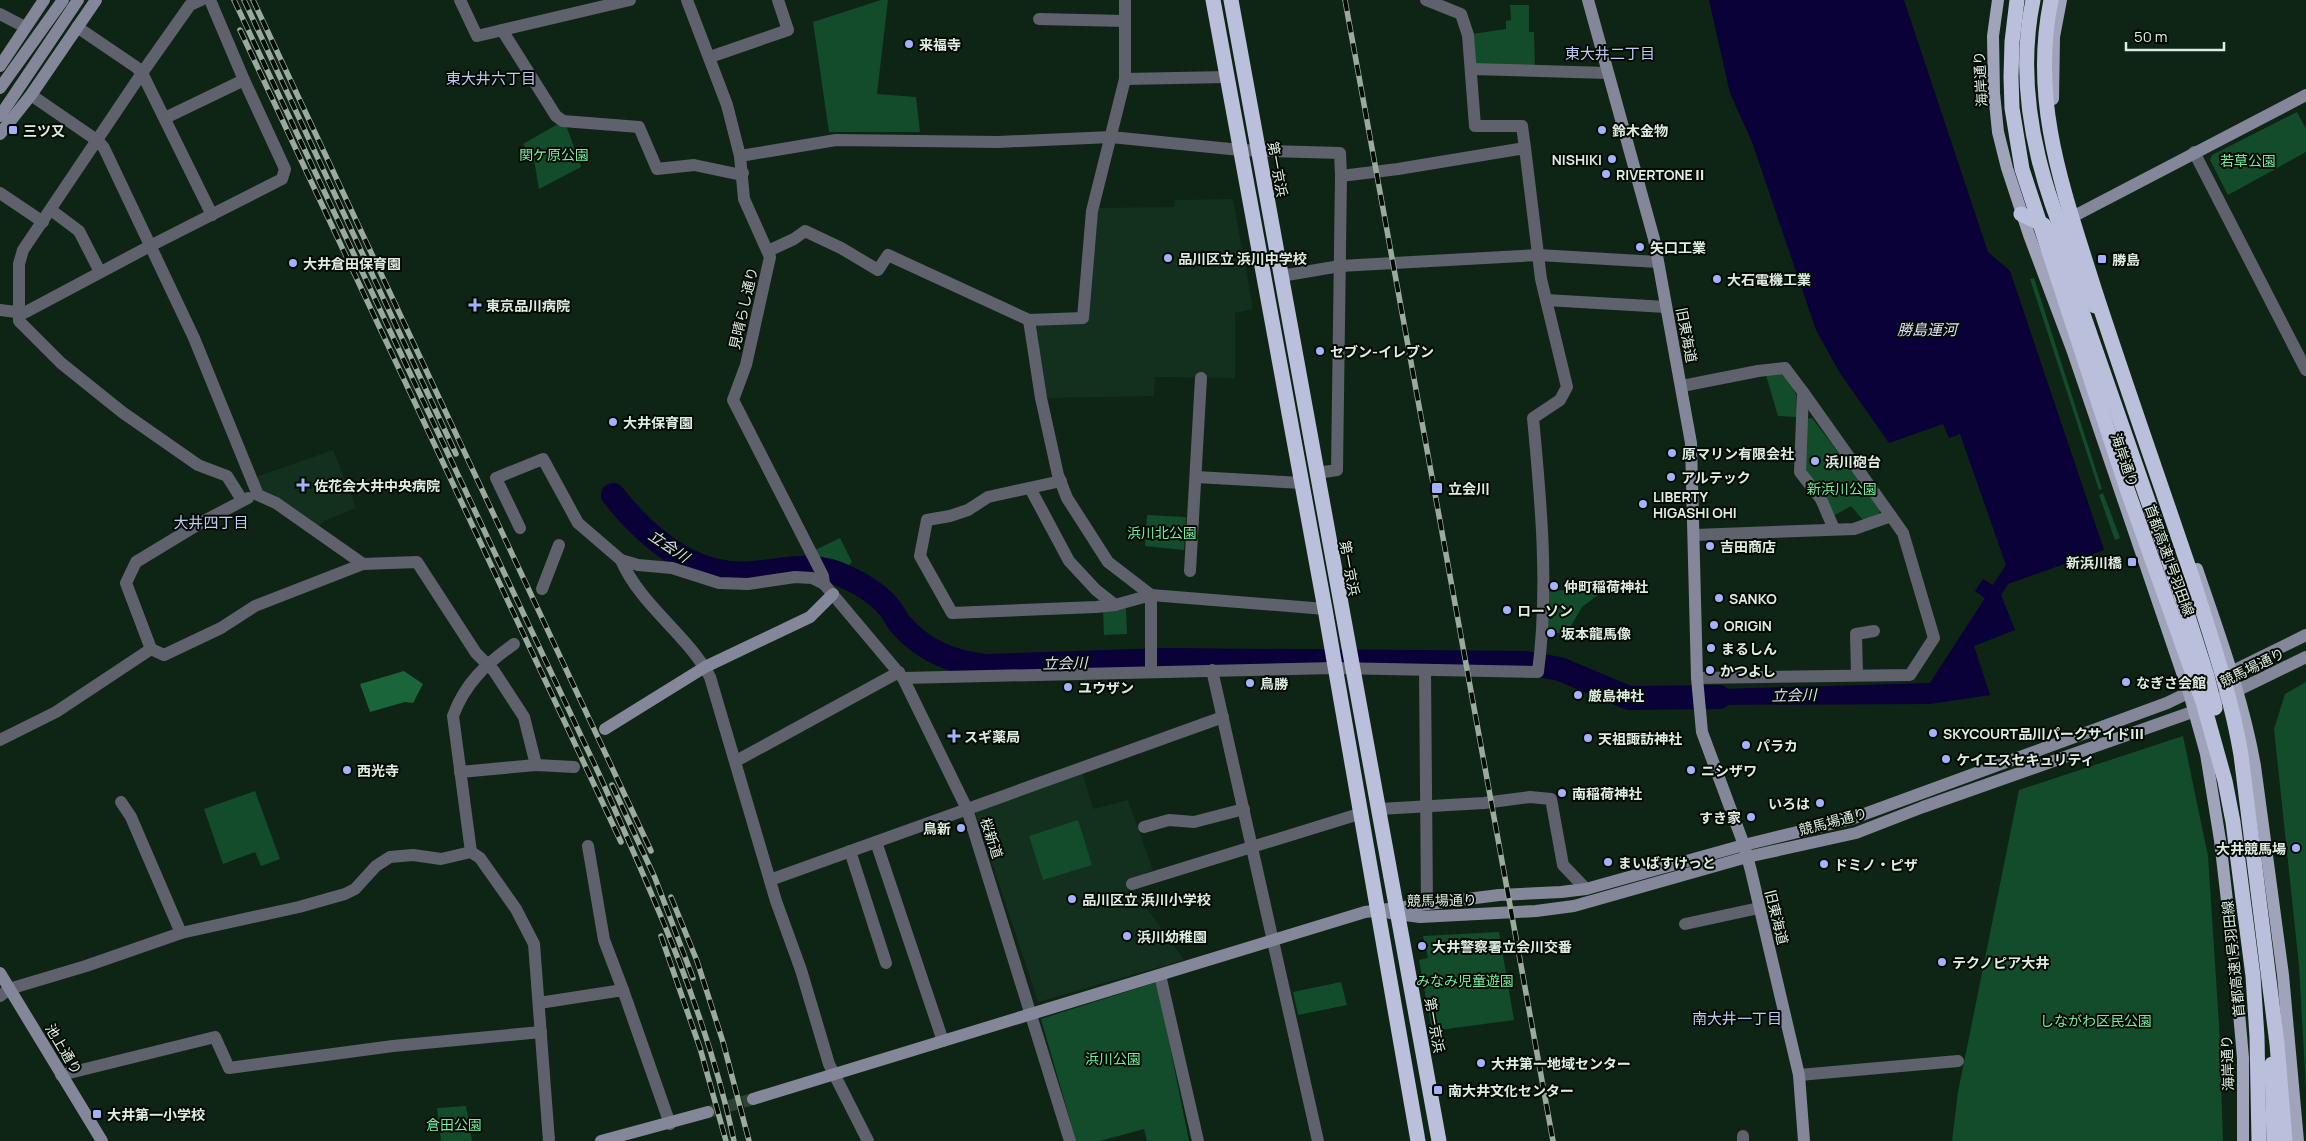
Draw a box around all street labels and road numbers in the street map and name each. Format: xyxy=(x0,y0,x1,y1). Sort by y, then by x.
street label: 海岸通り xyxy=(1969,51,1991,107)
street label: 第一京浜 xyxy=(1264,140,1292,198)
street label: 見晴らし通り xyxy=(724,265,762,351)
street label: 旧東海道 xyxy=(1672,306,1702,364)
street label: 海岸通り xyxy=(2107,430,2143,490)
street label: 首都高速1号羽田線 xyxy=(2141,502,2199,618)
street label: 第一京浜 xyxy=(1336,539,1364,597)
street label: 競馬場通り xyxy=(2216,643,2288,691)
street label: 競馬場通り xyxy=(1797,803,1869,839)
street label: 桜新道 xyxy=(976,815,1008,861)
street label: 旧東海道 xyxy=(1761,888,1793,946)
street label: 競馬場通り xyxy=(1407,890,1477,910)
street label: 首都高速1号羽田線 xyxy=(2217,900,2249,1018)
street label: 第一京浜 xyxy=(1421,996,1449,1054)
street label: 池上通り xyxy=(41,1020,87,1078)
street label: 海岸通り xyxy=(2217,1035,2237,1091)

